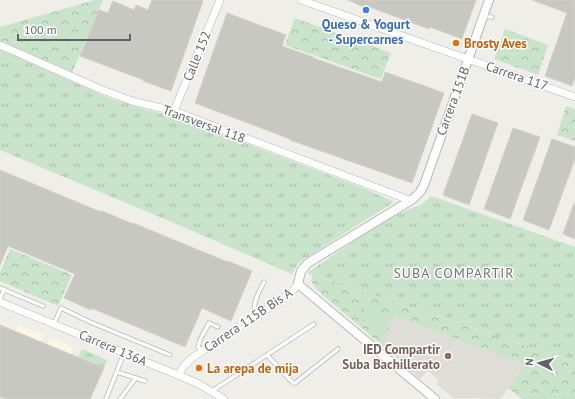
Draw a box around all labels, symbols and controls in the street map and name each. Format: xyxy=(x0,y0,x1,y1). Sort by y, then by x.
marker: Queso & Yogurt - Supercarnes xyxy=(361,5,371,15)
scale bar xyxy=(18,16,130,42)
place label: Queso & Yogurt - Supercarnes xyxy=(322,16,411,48)
text: 100 m xyxy=(24,22,57,37)
street label: Calle 152 xyxy=(179,28,215,84)
place label: Brosty Aves xyxy=(464,35,527,52)
marker: Brosty Aves xyxy=(451,38,461,48)
street label: Carrera 117 xyxy=(484,57,550,95)
street label: Carrera 151B xyxy=(433,64,473,138)
street label: Transversal 118 xyxy=(160,101,248,147)
district label: SUBA COMPARTIR xyxy=(393,264,515,282)
street label: Carrera 115B Bis A xyxy=(201,284,296,356)
street label: Carrera 136A xyxy=(76,326,150,370)
place label: IED Compartir Suba Bachillerato xyxy=(342,341,440,373)
north arrow xyxy=(519,343,559,383)
marker: IED Compartir Suba Bachillerato xyxy=(443,351,453,361)
text: N xyxy=(522,358,536,366)
place label: La arepa de mija xyxy=(207,360,299,377)
marker: La arepa de mija xyxy=(194,363,204,373)

